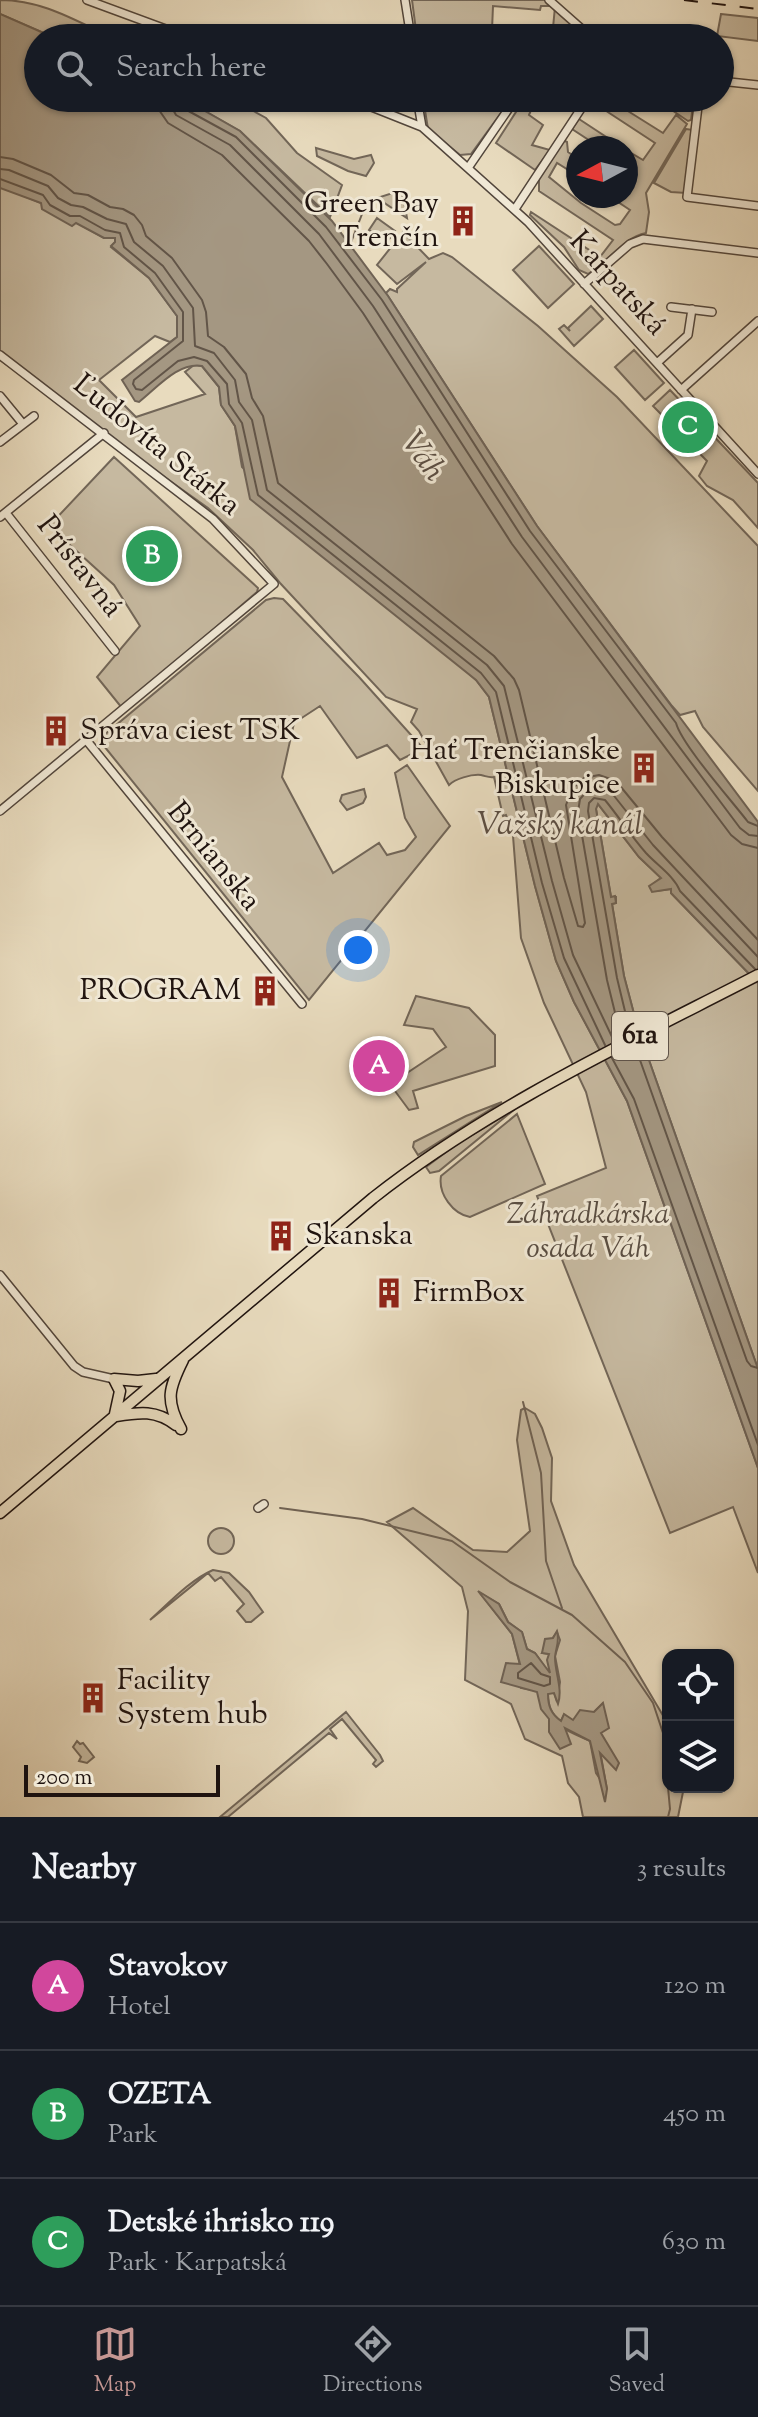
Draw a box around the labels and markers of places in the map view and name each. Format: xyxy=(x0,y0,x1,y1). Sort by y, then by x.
place label: Green Bay Trenčín xyxy=(304,183,439,260)
building icon: Green Bay Trenčín xyxy=(446,204,480,238)
pin: C xyxy=(662,397,714,457)
pin: B xyxy=(126,526,178,586)
place label: Správa ciest TSK xyxy=(80,710,300,753)
building icon: Správa ciest TSK xyxy=(39,714,73,748)
place label: Hať Trenčianske Biskupice xyxy=(410,730,620,807)
building icon: Hať Trenčianske Biskupice xyxy=(627,751,661,785)
place label: PROGRAM xyxy=(80,970,241,1013)
building icon: PROGRAM xyxy=(248,974,282,1008)
pin: A xyxy=(353,1036,405,1096)
place label: Skanska xyxy=(305,1215,413,1258)
building icon: Skanska xyxy=(264,1219,298,1253)
place label: FirmBox xyxy=(413,1272,525,1315)
building icon: FirmBox xyxy=(372,1276,406,1310)
place label: Facility System hub xyxy=(117,1660,268,1737)
building icon: Facility System hub xyxy=(76,1681,110,1715)

